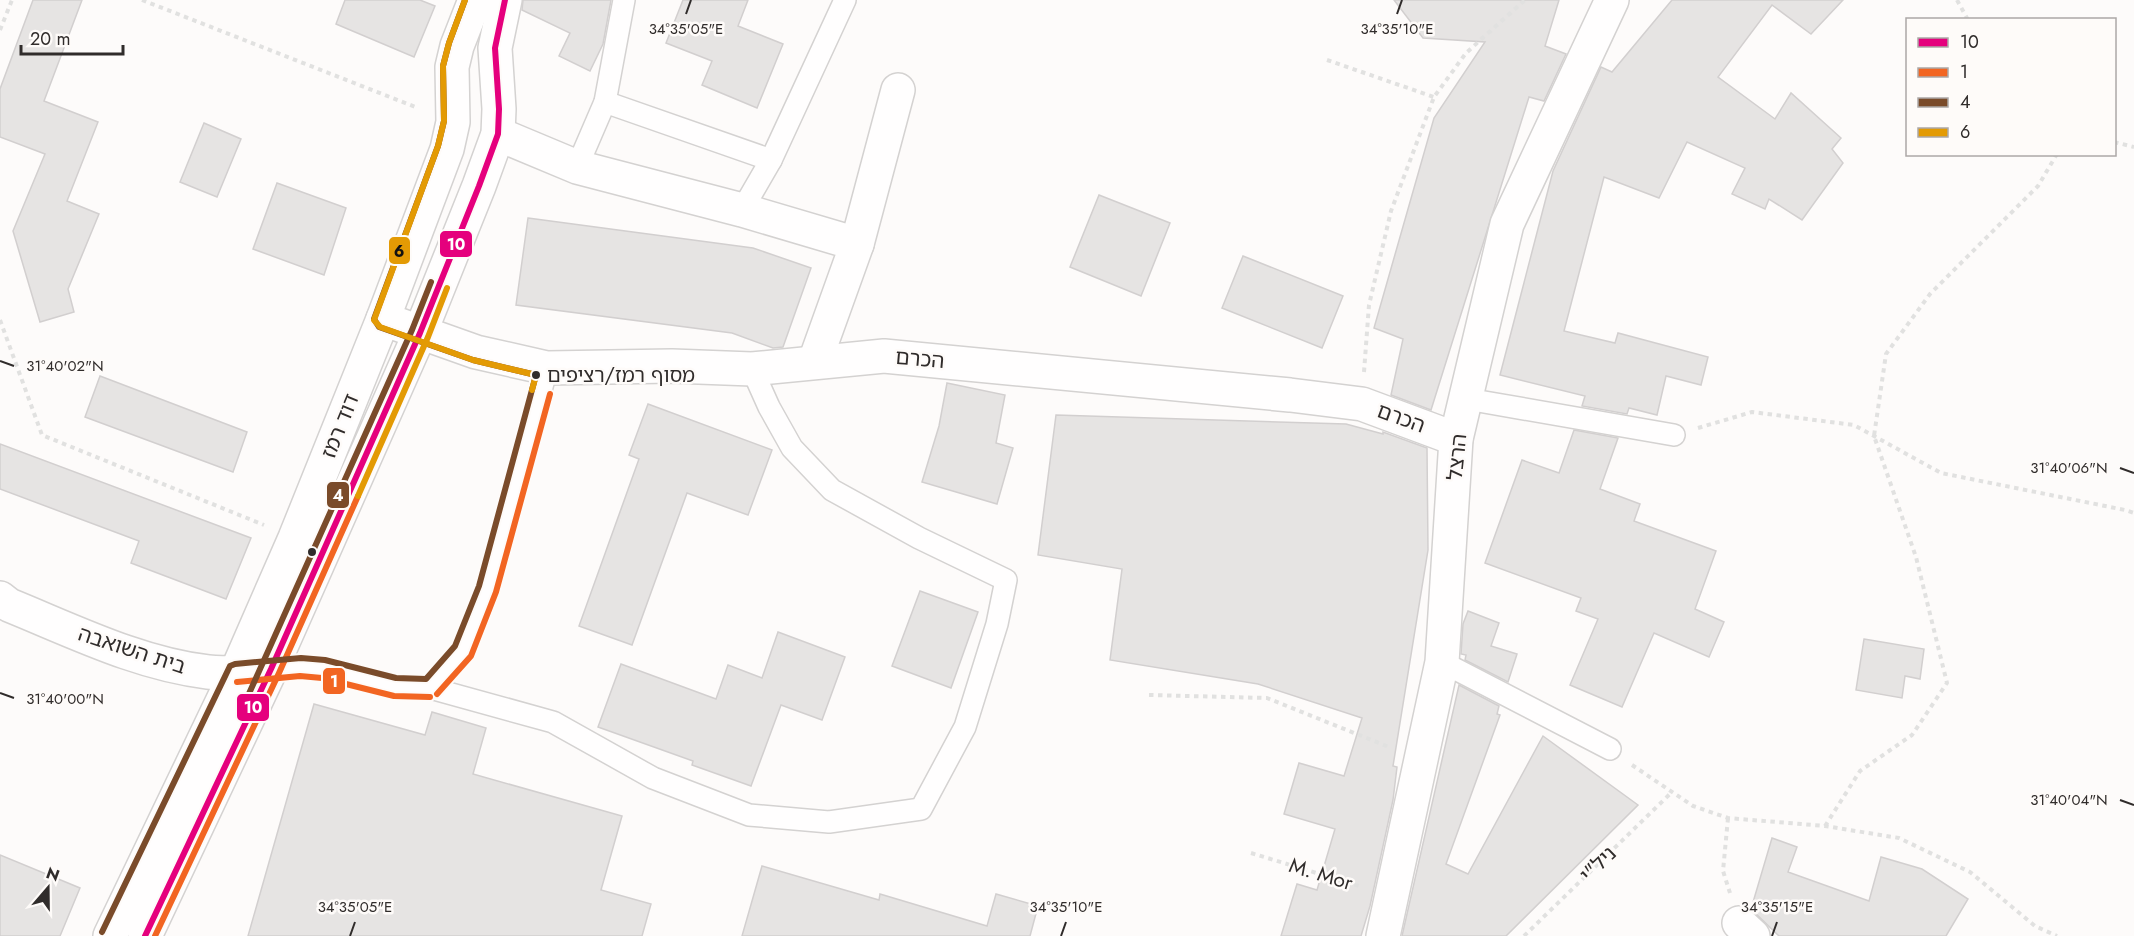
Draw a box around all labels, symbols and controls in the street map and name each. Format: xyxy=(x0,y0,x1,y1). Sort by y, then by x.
scale bar xyxy=(21,18,123,56)
text: 34°35'05"E xyxy=(649,18,723,40)
text: 34°35'10"E xyxy=(1360,18,1434,40)
legend xyxy=(1906,18,2116,156)
text: 20 m xyxy=(30,26,70,52)
text: 10 xyxy=(1960,29,1979,55)
text: 1 xyxy=(1960,59,1968,85)
text: 4 xyxy=(1960,89,1971,115)
text: 6 xyxy=(1960,119,1970,145)
line badge: 10 xyxy=(439,230,473,258)
text: 10 xyxy=(447,233,465,256)
line badge: 6 xyxy=(388,236,411,265)
text: 6 xyxy=(394,240,404,263)
street label: הכרם xyxy=(894,342,946,376)
text: 31°40'02"N xyxy=(26,355,104,377)
place label: מסוף רמז/רציפים xyxy=(547,361,695,390)
marker: מסוף רמז/רציפים xyxy=(530,369,542,381)
street label: דוד רמז xyxy=(314,389,366,463)
street label: הכרם xyxy=(1373,395,1429,441)
street label: הרצל xyxy=(1440,432,1474,482)
text: 31°40'06"N xyxy=(2030,457,2108,479)
line badge: 4 xyxy=(326,481,350,509)
text: 4 xyxy=(332,484,344,507)
unlabelled marker xyxy=(306,546,318,558)
street label: בית השואבה xyxy=(74,618,190,682)
line badge: 1 xyxy=(322,667,346,695)
text: 1 xyxy=(330,670,338,693)
text: 31°40'00"N xyxy=(26,688,104,710)
line badge: 10 xyxy=(236,693,270,722)
text: 10 xyxy=(244,696,262,719)
text: 31°40'04"N xyxy=(2030,789,2108,811)
street label: ניל"י xyxy=(1573,839,1623,889)
street label: M. Mor xyxy=(1285,850,1357,898)
north arrow xyxy=(18,858,78,918)
text: N xyxy=(43,861,63,887)
text: 34°35'05"E xyxy=(318,896,392,918)
text: 34°35'10"E xyxy=(1029,896,1103,918)
text: 34°35'15"E xyxy=(1741,896,1813,918)

